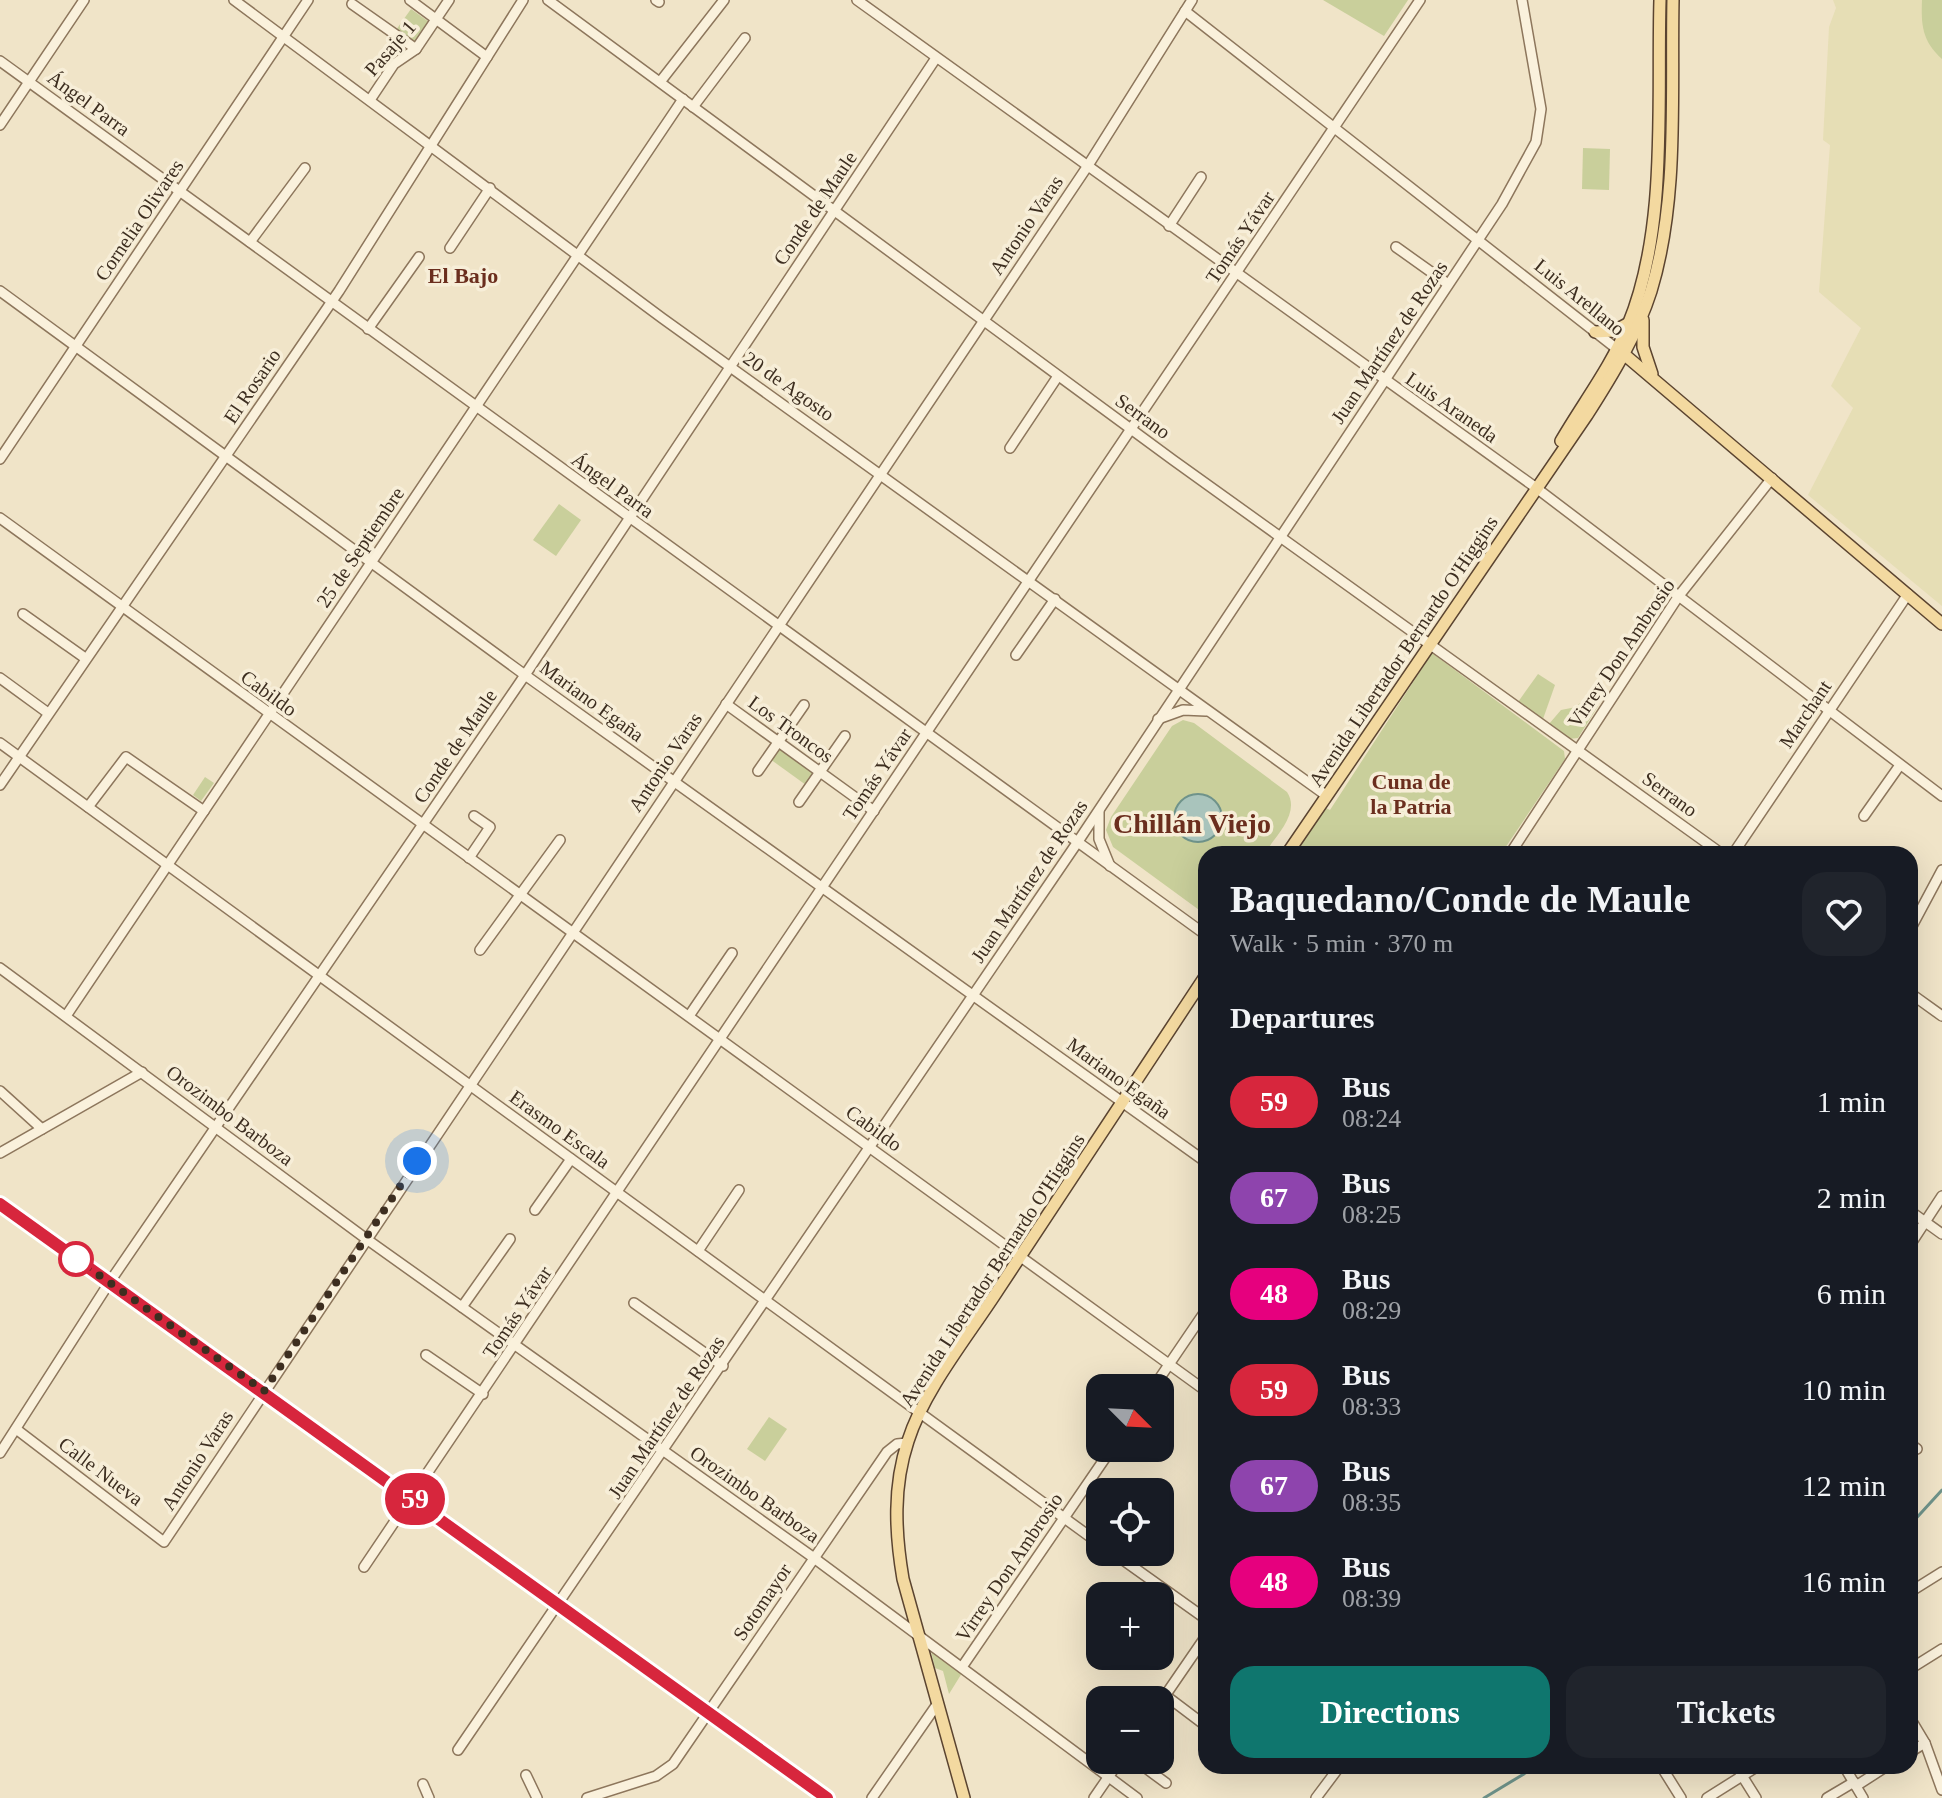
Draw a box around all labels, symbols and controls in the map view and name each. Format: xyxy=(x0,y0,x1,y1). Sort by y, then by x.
street label: Pasaje 1 xyxy=(360,16,421,81)
street label: Ángel Parra xyxy=(43,66,134,141)
street label: Conde de Maule xyxy=(769,147,861,269)
street label: Cornelia Olivares xyxy=(90,155,188,285)
street label: Antonio Varas xyxy=(985,171,1067,279)
street label: Tomás Yávar xyxy=(1201,187,1279,287)
street label: Luis Arellano xyxy=(1531,254,1629,340)
street label: Juan Martínez de Rozas xyxy=(1326,256,1452,428)
district label: El Bajo xyxy=(428,263,498,288)
street label: El Rosario xyxy=(219,345,285,427)
street label: 20 de Agosto xyxy=(739,347,839,426)
street label: Luis Araneda xyxy=(1402,367,1502,447)
street label: Serrano xyxy=(1111,389,1175,443)
street label: Ángel Parra xyxy=(567,448,658,523)
street label: 25 de Septiembre xyxy=(312,483,409,612)
street label: Avenida Libertador Bernardo O'Higgins xyxy=(1304,511,1503,791)
street label: Virrey Don Ambrosio xyxy=(1563,575,1680,732)
street label: Mariano Egaña xyxy=(535,656,648,747)
street label: Cabildo xyxy=(237,665,301,721)
street label: Marchant xyxy=(1774,676,1836,752)
street label: Conde de Maule xyxy=(409,685,501,807)
street label: Los Troncos xyxy=(744,691,838,767)
street label: Antonio Varas xyxy=(624,708,706,816)
street label: Tomás Yávar xyxy=(838,724,916,824)
street label: Serrano xyxy=(1638,767,1702,821)
district label: Cuna de la Patria xyxy=(1370,769,1452,819)
street label: Juan Martínez de Rozas xyxy=(966,795,1092,967)
district label: Chillán Viejo xyxy=(1113,808,1271,839)
button: heart xyxy=(1802,872,1886,956)
text: Baquedano/Conde de Maule xyxy=(1230,878,1690,920)
text: Walk · 5 min · 370 m xyxy=(1230,929,1453,958)
text: Departures xyxy=(1230,1001,1374,1034)
street label: Mariano Egaña xyxy=(1062,1033,1175,1124)
street label: Orozimbo Barboza xyxy=(162,1060,298,1170)
text: Bus xyxy=(1342,1070,1390,1103)
street label: Erasmo Escala xyxy=(506,1085,614,1173)
text: 1 min xyxy=(1817,1085,1886,1118)
text: 59 xyxy=(1260,1086,1288,1117)
street label: Cabildo xyxy=(842,1100,906,1156)
text: 08:24 xyxy=(1342,1104,1401,1133)
street label: Avenida Libertador Bernardo O'Higgins xyxy=(895,1129,1090,1411)
your location xyxy=(397,1141,437,1181)
text: Bus xyxy=(1342,1166,1390,1199)
text: 2 min xyxy=(1817,1181,1886,1214)
text: 67 xyxy=(1260,1182,1288,1213)
text: 08:25 xyxy=(1342,1200,1401,1229)
unlabelled marker xyxy=(59,1242,93,1276)
street label: Tomás Yávar xyxy=(478,1262,556,1362)
text: Bus xyxy=(1342,1262,1390,1295)
text: 6 min xyxy=(1817,1277,1886,1310)
text: 48 xyxy=(1260,1278,1288,1309)
text: 08:29 xyxy=(1342,1296,1401,1325)
street label: Juan Martínez de Rozas xyxy=(603,1331,729,1503)
text: Bus xyxy=(1342,1358,1390,1391)
text: 10 min xyxy=(1802,1373,1886,1406)
north arrow xyxy=(1086,1374,1174,1462)
map controls xyxy=(1086,1374,1174,1774)
text: 59 xyxy=(1260,1374,1288,1405)
text: 08:33 xyxy=(1342,1392,1401,1421)
street label: Antonio Varas xyxy=(157,1406,238,1514)
street label: Calle Nueva xyxy=(55,1432,147,1510)
street label: Orozimbo Barboza xyxy=(686,1441,824,1547)
text: Bus xyxy=(1342,1454,1390,1487)
text: 12 min xyxy=(1802,1469,1886,1502)
text: 67 xyxy=(1260,1470,1288,1501)
line badge: 59 xyxy=(379,1473,451,1525)
button: locate xyxy=(1086,1478,1174,1566)
text: 59 xyxy=(401,1483,429,1514)
text: 08:35 xyxy=(1342,1488,1401,1517)
street label: Virrey Don Ambrosio xyxy=(951,1489,1068,1646)
text: Bus xyxy=(1342,1550,1390,1583)
street label: Sotomayor xyxy=(728,1559,797,1645)
text: 16 min xyxy=(1802,1565,1886,1598)
text: 48 xyxy=(1260,1566,1288,1597)
button: + xyxy=(1086,1582,1174,1670)
text: 08:39 xyxy=(1342,1584,1401,1613)
button: Directions xyxy=(1230,1666,1550,1758)
button: Tickets xyxy=(1566,1666,1886,1758)
button: − xyxy=(1086,1686,1174,1774)

